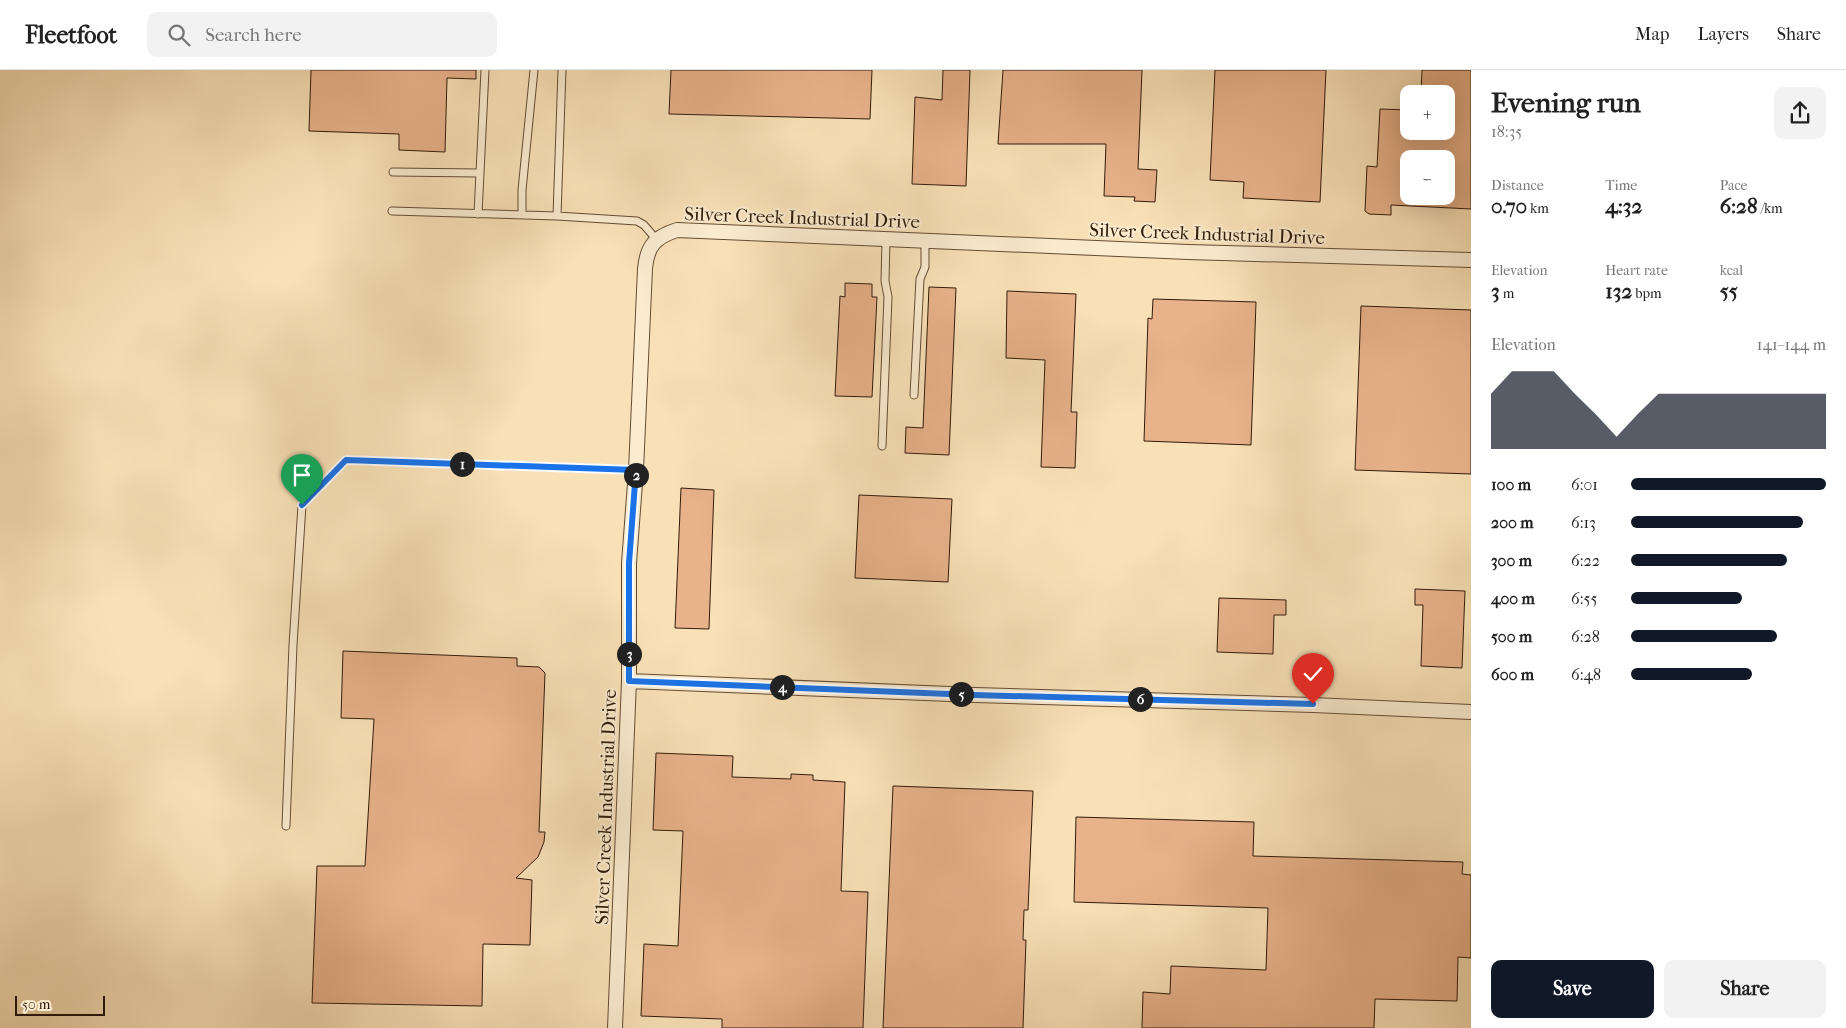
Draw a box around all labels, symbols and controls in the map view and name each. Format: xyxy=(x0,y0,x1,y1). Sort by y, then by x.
search box xyxy=(147,12,497,57)
text: Fleetfoot xyxy=(25,21,117,49)
icon: search xyxy=(165,21,193,49)
text: Search here xyxy=(205,24,302,46)
text: Map xyxy=(1635,24,1669,45)
text: Layers xyxy=(1697,24,1749,45)
text: Share xyxy=(1777,24,1821,45)
map controls xyxy=(1400,85,1455,205)
button: + xyxy=(1400,85,1455,140)
text: Evening run xyxy=(1491,86,1641,119)
button: share xyxy=(1774,87,1826,139)
text: 18:35 xyxy=(1491,122,1522,141)
button: − xyxy=(1400,150,1455,205)
text: Distance xyxy=(1491,177,1544,194)
text: Time xyxy=(1605,177,1637,194)
text: Pace xyxy=(1720,177,1748,194)
text: 0.70 xyxy=(1491,194,1527,218)
text: 4:32 xyxy=(1605,194,1642,218)
text: 6:28 xyxy=(1720,194,1757,218)
text: km xyxy=(1527,200,1549,217)
text: /km xyxy=(1757,200,1783,217)
street label: Silver Creek Industrial Drive xyxy=(684,203,920,233)
street label: Silver Creek Industrial Drive xyxy=(1089,219,1325,249)
text: Elevation xyxy=(1491,262,1548,279)
text: Heart rate xyxy=(1605,262,1668,279)
text: kcal xyxy=(1720,262,1743,279)
text: 3 xyxy=(1491,279,1500,303)
text: 132 xyxy=(1605,279,1632,303)
text: 55 xyxy=(1720,279,1738,303)
text: m xyxy=(1500,285,1514,302)
text: bpm xyxy=(1632,285,1662,302)
text: Elevation xyxy=(1491,335,1556,354)
text: 141–144 m xyxy=(1757,335,1826,354)
pin: 1 xyxy=(450,452,474,476)
pin xyxy=(281,454,323,505)
text: 1 xyxy=(460,456,465,473)
icon: arrive xyxy=(288,461,316,489)
pin: 2 xyxy=(624,462,648,488)
text: 2 xyxy=(633,467,640,484)
text: 100 m xyxy=(1491,475,1531,494)
text: 6:01 xyxy=(1571,475,1598,494)
text: 200 m xyxy=(1491,513,1534,532)
text: 6:13 xyxy=(1571,513,1596,532)
text: 300 m xyxy=(1491,551,1532,570)
text: 6:22 xyxy=(1571,551,1600,570)
text: 400 m xyxy=(1491,589,1535,608)
text: 6:55 xyxy=(1571,589,1597,608)
text: 500 m xyxy=(1491,627,1532,646)
text: 6:28 xyxy=(1571,627,1600,646)
pin: 3 xyxy=(616,642,642,666)
text: 3 xyxy=(627,646,632,663)
pin xyxy=(1292,653,1334,704)
icon: check xyxy=(1299,660,1327,688)
text: 600 m xyxy=(1491,665,1534,684)
text: 6:48 xyxy=(1571,665,1601,684)
pin: 4 xyxy=(770,674,794,700)
text: 4 xyxy=(778,679,787,696)
pin: 5 xyxy=(948,682,974,706)
text: 5 xyxy=(958,686,965,703)
pin: 6 xyxy=(1128,686,1152,712)
street label: Silver Creek Industrial Drive xyxy=(591,689,621,925)
text: 6 xyxy=(1137,691,1144,708)
button: Save xyxy=(1491,960,1654,1018)
button: Share xyxy=(1664,960,1826,1018)
scale bar xyxy=(15,993,105,1016)
text: 50 m xyxy=(22,996,50,1013)

